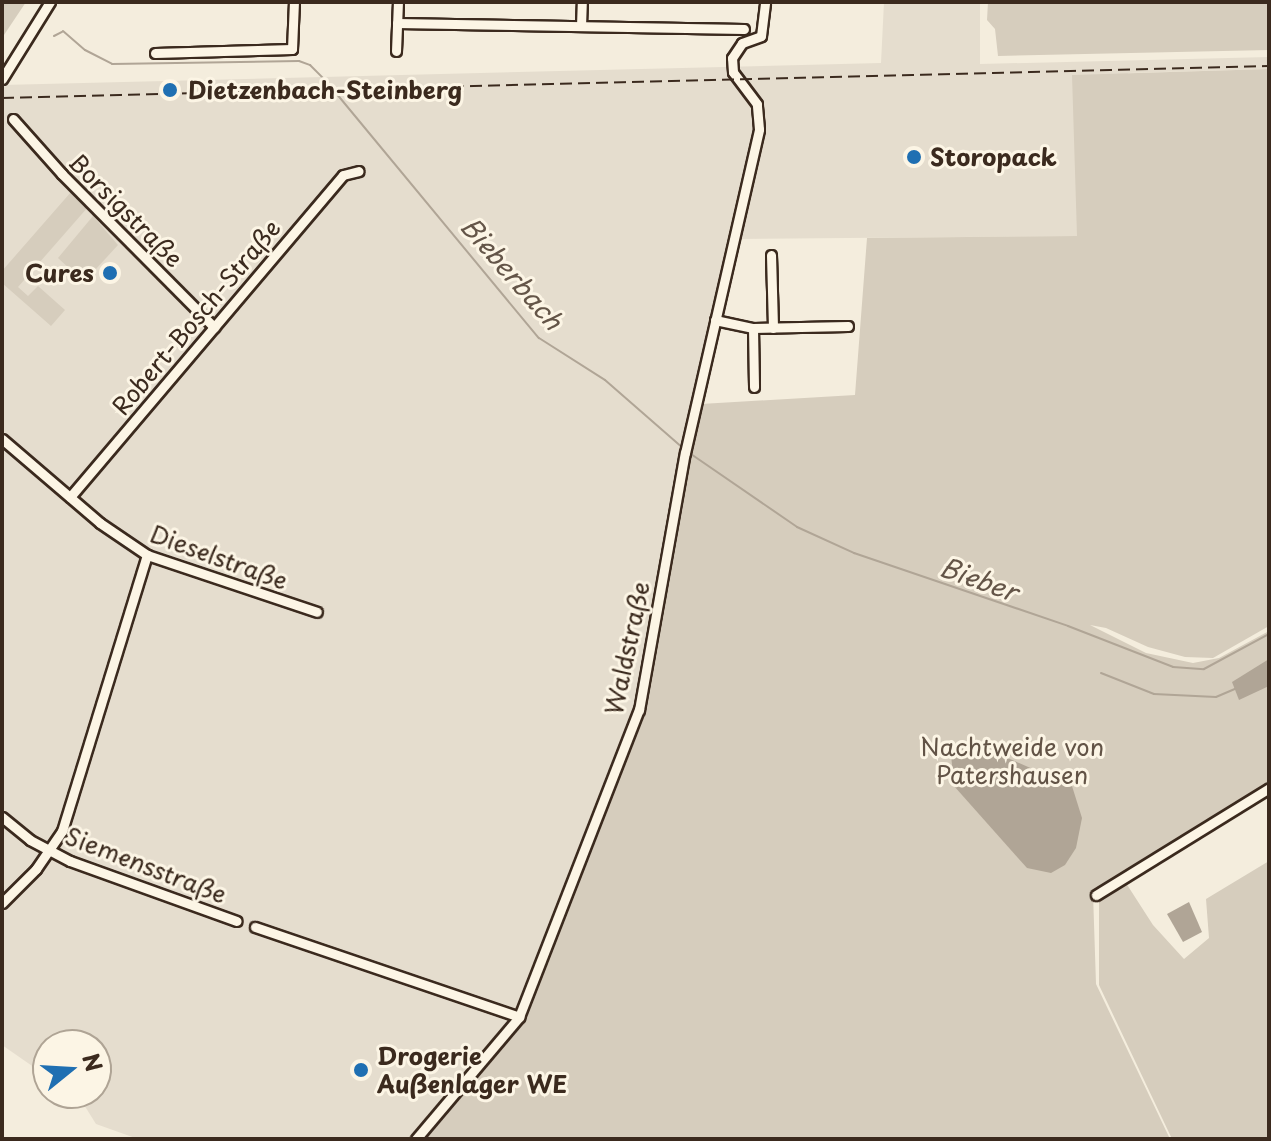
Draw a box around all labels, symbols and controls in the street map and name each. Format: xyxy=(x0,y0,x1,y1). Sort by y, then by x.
place label: Dietzenbach-Steinberg xyxy=(188,76,462,104)
marker: Dietzenbach-Steinberg xyxy=(159,79,181,101)
place label: Storopack xyxy=(930,143,1057,171)
street label: Borsigstraße xyxy=(63,147,189,273)
marker: Storopack xyxy=(905,148,923,166)
water label: Bieberbach xyxy=(455,210,569,336)
street label: Robert-Bosch-Straße xyxy=(106,214,286,420)
place label: Cures xyxy=(25,259,94,287)
marker: Cures xyxy=(101,264,119,282)
street label: Dieselstraße xyxy=(146,519,292,595)
water label: Bieber xyxy=(936,551,1022,607)
street label: Waldstraße xyxy=(599,579,655,717)
park label: Nachtweide von Patershausen xyxy=(920,733,1104,789)
street label: Siemensstraße xyxy=(61,821,231,909)
north arrow xyxy=(32,1029,112,1109)
place label: Drogerie Außenlager WE xyxy=(377,1042,567,1098)
text: N xyxy=(75,1049,112,1075)
marker: Drogerie Außenlager WE xyxy=(352,1061,370,1079)

